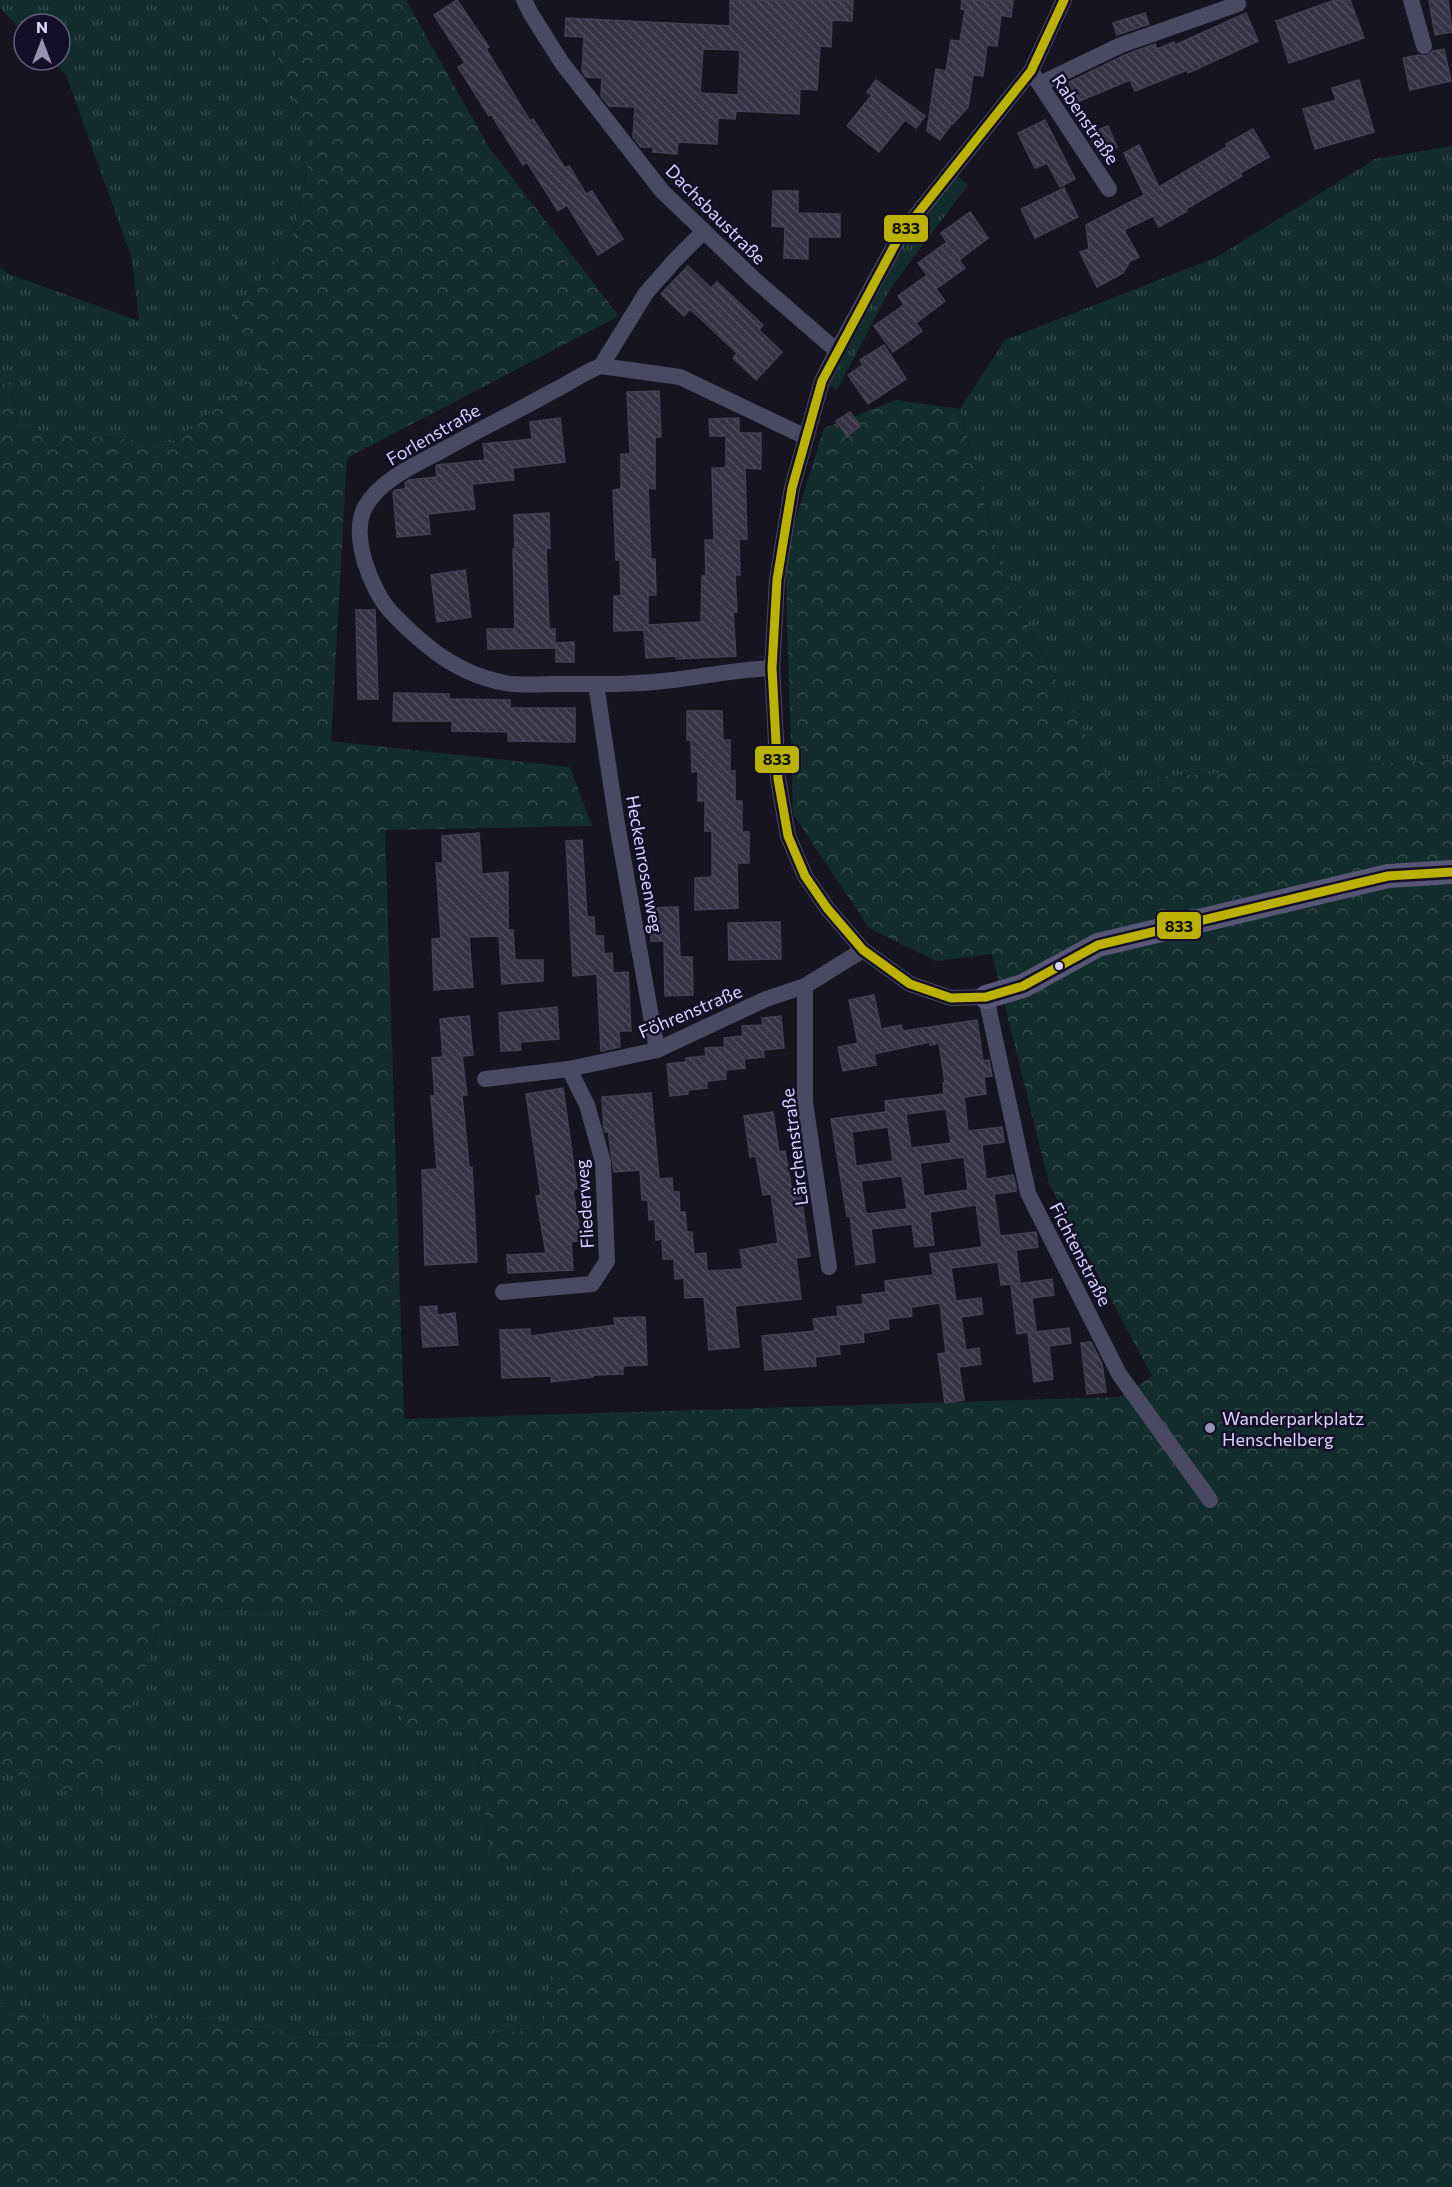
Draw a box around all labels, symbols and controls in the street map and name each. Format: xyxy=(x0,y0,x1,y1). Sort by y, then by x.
north arrow xyxy=(12,12,72,72)
text: N xyxy=(36,17,48,36)
street label: Rabenstraße xyxy=(1048,70,1124,168)
street label: Dachsbaustraße xyxy=(661,159,771,269)
line badge: 833 xyxy=(883,214,929,243)
text: 833 xyxy=(892,218,920,237)
street label: Forlenstraße xyxy=(382,398,484,470)
line badge: 833 xyxy=(754,745,800,774)
text: 833 xyxy=(763,749,791,768)
street label: Heckenrosenweg xyxy=(622,793,668,935)
line badge: 833 xyxy=(1156,911,1202,940)
text: 833 xyxy=(1165,916,1193,935)
unlabelled marker xyxy=(1053,960,1065,972)
street label: Föhrenstraße xyxy=(635,979,745,1043)
street label: Lärchenstraße xyxy=(776,1087,812,1207)
street label: Fliederweg xyxy=(570,1158,598,1249)
street label: Fichtenstraße xyxy=(1045,1198,1117,1310)
place label: Wanderparkplatz Henschelberg xyxy=(1222,1407,1364,1450)
marker: Wanderparkplatz Henschelberg xyxy=(1203,1421,1217,1435)

